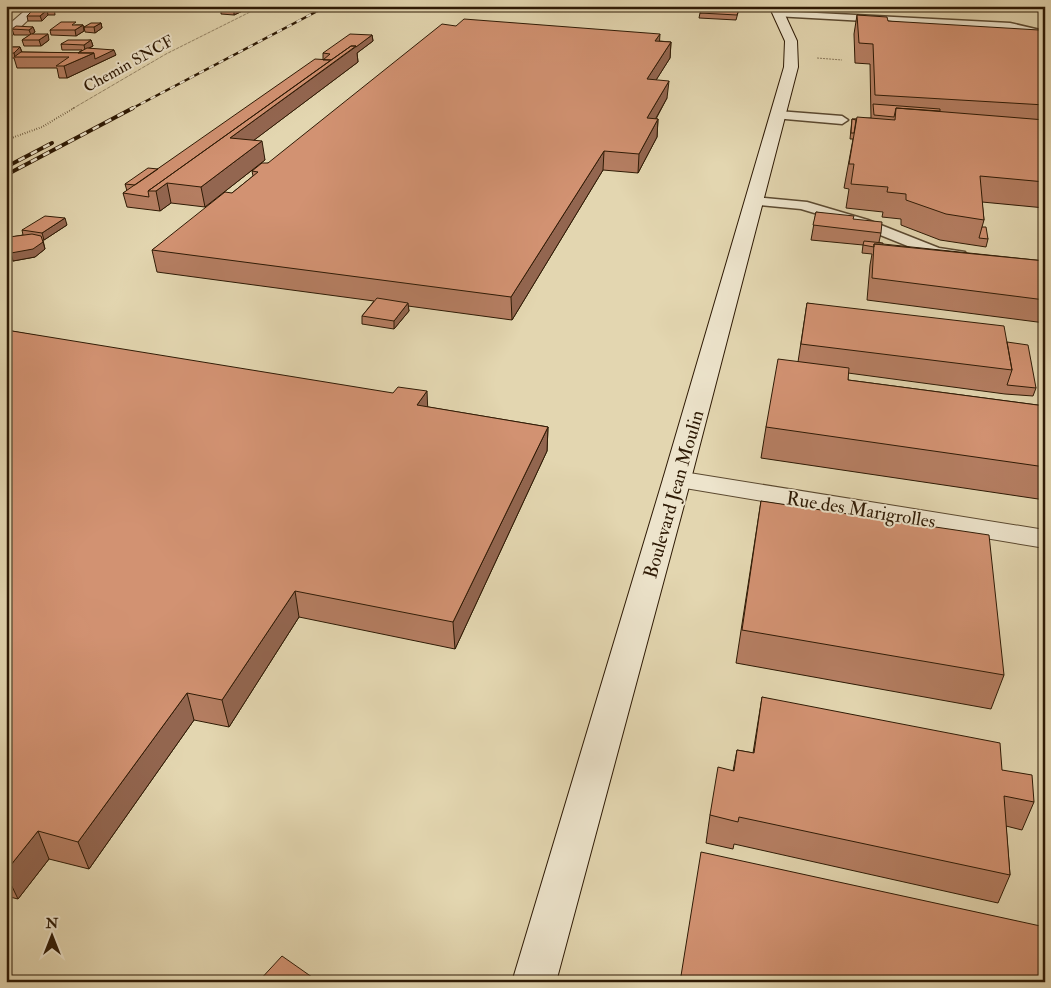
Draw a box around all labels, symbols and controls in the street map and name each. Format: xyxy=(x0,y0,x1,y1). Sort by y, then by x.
street label: Chemin SNCF xyxy=(80,31,177,97)
street label: Boulevard Jean Moulin xyxy=(638,407,710,581)
street label: Rue des Marigrolles xyxy=(785,486,937,534)
north arrow xyxy=(28,910,78,960)
text: N xyxy=(45,915,59,932)

